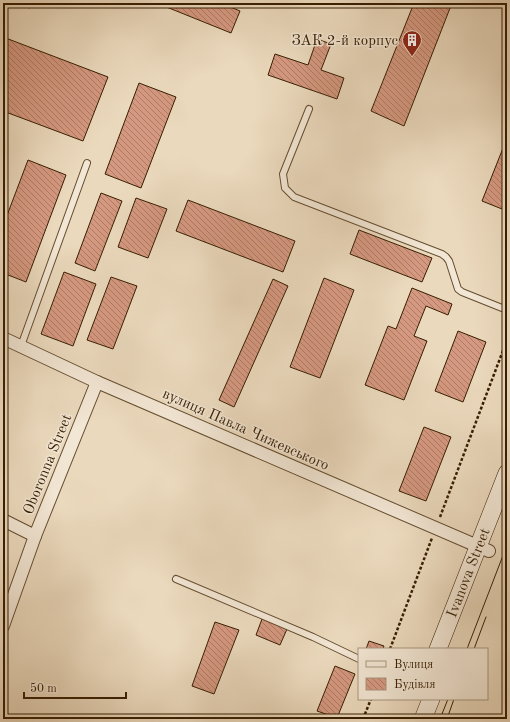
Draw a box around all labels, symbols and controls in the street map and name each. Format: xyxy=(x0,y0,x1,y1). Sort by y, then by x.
building icon: ЗАК 2-й корпус xyxy=(401,29,423,57)
place label: ЗАК 2-й корпус xyxy=(291,34,398,49)
street label: вулиця Павла Чижевського xyxy=(160,387,331,474)
street label: Oboronna Street xyxy=(21,412,75,517)
street label: Ivanova Street xyxy=(445,526,494,620)
legend xyxy=(358,648,488,700)
text: Вулиця xyxy=(394,659,433,671)
scale bar xyxy=(24,674,126,700)
text: Будівля xyxy=(394,678,436,691)
text: 50 m xyxy=(30,682,57,695)

